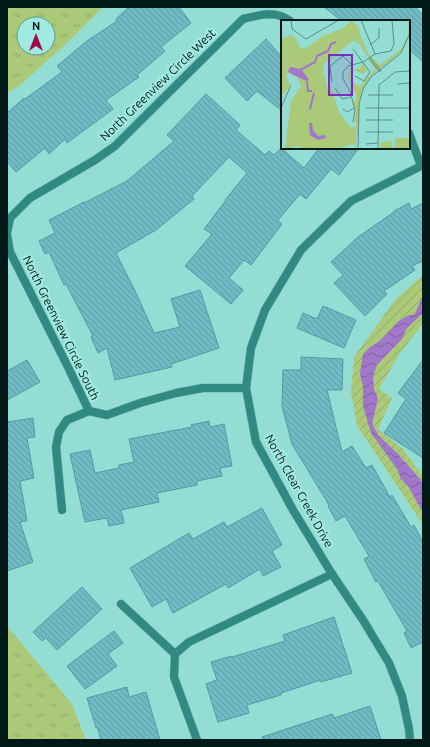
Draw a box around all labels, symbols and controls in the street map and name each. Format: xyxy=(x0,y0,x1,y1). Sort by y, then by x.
north arrow xyxy=(16,16,56,56)
text: N xyxy=(32,20,40,32)
inset map xyxy=(281,20,410,149)
street label: North Greenview Circle West xyxy=(97,26,218,143)
street label: North Greenview Circle South xyxy=(21,253,102,402)
street label: North Clear Creek Drive xyxy=(263,432,336,550)

